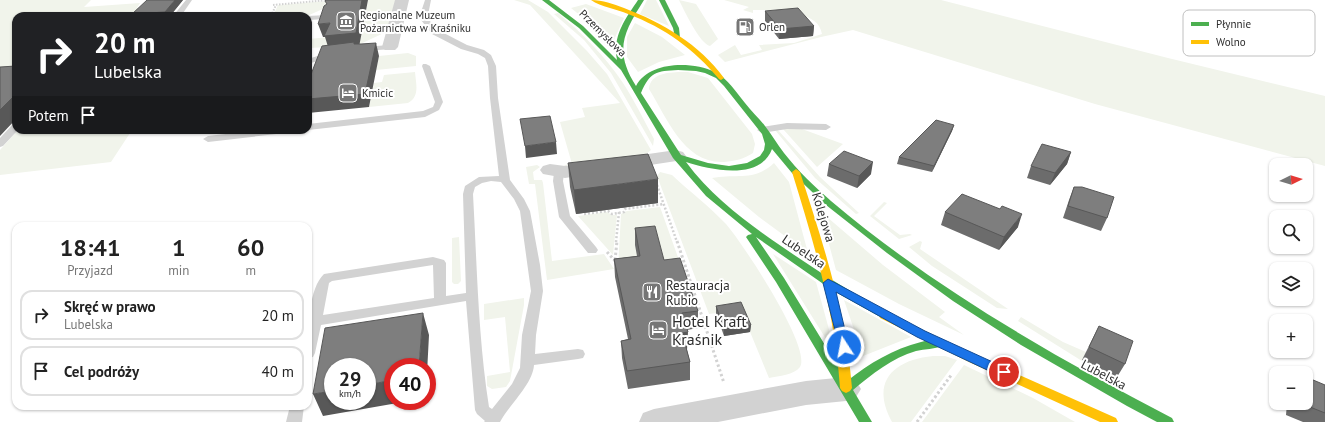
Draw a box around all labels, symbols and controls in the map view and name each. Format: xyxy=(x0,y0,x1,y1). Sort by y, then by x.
street label: Przemysłowa xyxy=(576,6,630,60)
place label: Regionalne Muzeum Pożarnictwa w Kraśniku xyxy=(360,8,471,35)
museum icon: Regionalne Muzeum Pożarnictwa w Kraśniku xyxy=(335,10,357,32)
legend xyxy=(1183,10,1315,56)
fuel station icon: Orlen xyxy=(734,16,756,38)
text: Płynnie xyxy=(1216,17,1251,31)
place label: Orlen xyxy=(759,20,785,34)
text: 20 m xyxy=(94,24,155,61)
icon: right xyxy=(28,28,80,80)
text: Wolno xyxy=(1216,35,1246,49)
text: Lubelska xyxy=(94,60,162,83)
hotel icon: Kmicic xyxy=(337,82,359,104)
place label: Kmicic xyxy=(362,86,393,100)
icon: arrive xyxy=(77,104,99,126)
text: Potem xyxy=(28,106,69,125)
north arrow xyxy=(1269,158,1313,202)
map controls xyxy=(1269,158,1313,410)
street label: Kolejowa xyxy=(808,190,839,244)
button: search xyxy=(1269,210,1313,254)
street label: Lubelska xyxy=(779,231,829,272)
text: 18:41 xyxy=(60,232,121,263)
text: 1 xyxy=(172,232,186,263)
text: 60 xyxy=(237,232,264,263)
text: Przyjazd xyxy=(67,262,113,279)
text: min xyxy=(168,262,189,279)
text: m xyxy=(245,262,256,279)
button: layers xyxy=(1269,262,1313,306)
place label: Restauracja Rubio xyxy=(666,277,730,309)
restaurant icon: Restauracja Rubio xyxy=(641,281,663,303)
text: Skręć w prawo xyxy=(64,297,156,316)
icon: right xyxy=(30,304,52,326)
text: 20 m xyxy=(261,306,294,325)
place label: Hotel Kraft Kraśnik xyxy=(672,311,747,349)
button: + xyxy=(1269,314,1313,358)
text: Lubelska xyxy=(64,316,113,333)
hotel icon: Hotel Kraft Kraśnik xyxy=(647,319,669,341)
position arrow xyxy=(823,326,865,368)
pin xyxy=(987,355,1021,389)
street label: Lubelska xyxy=(1078,355,1129,393)
speed limit sign: 40 xyxy=(384,358,436,410)
icon: arrive xyxy=(30,360,52,382)
icon: arrive xyxy=(993,361,1015,383)
text: Cel podróży xyxy=(64,362,139,381)
text: 40 m xyxy=(261,362,294,381)
text: 29 xyxy=(339,366,361,392)
button: − xyxy=(1269,366,1313,410)
text: km/h xyxy=(339,387,361,400)

